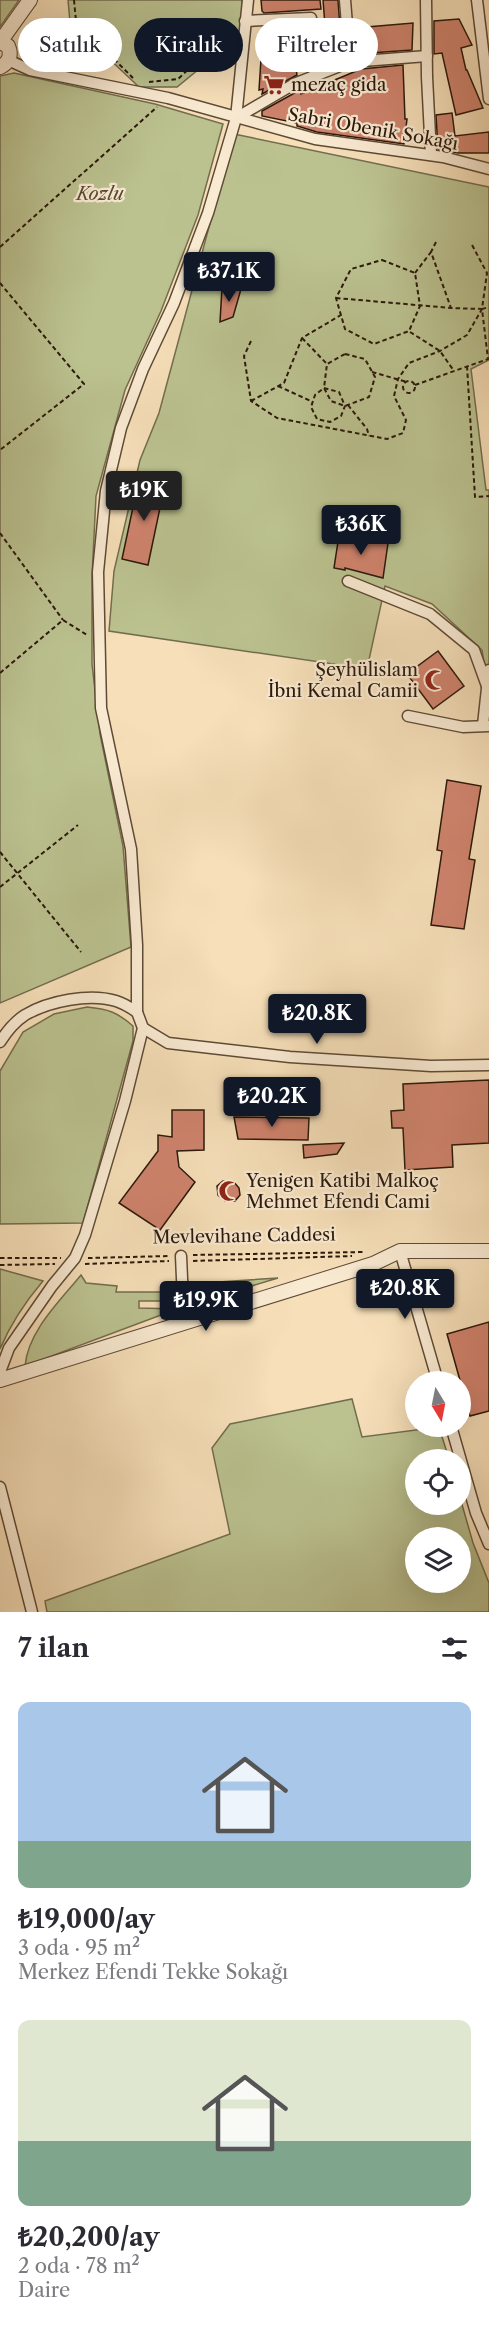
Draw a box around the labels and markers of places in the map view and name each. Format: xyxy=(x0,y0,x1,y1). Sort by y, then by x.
supermarket icon: mezaç gida xyxy=(262,73,286,97)
place label: mezaç gida xyxy=(291,74,387,96)
pin: ₺37.1K xyxy=(180,252,278,303)
pin: ₺19K xyxy=(108,471,180,522)
pin: ₺36K xyxy=(325,505,397,556)
place label: Şeyhülislam İbni Kemal Camii xyxy=(268,659,419,702)
mosque icon: Şeyhülislam İbni Kemal Camii xyxy=(423,668,447,692)
pin: ₺20.8K xyxy=(268,994,366,1045)
pin: ₺20.2K xyxy=(223,1077,321,1128)
place label: Yenigen Katibi Malkoç Mehmet Efendi Cami xyxy=(245,1170,439,1213)
mosque icon: Yenigen Katibi Malkoç Mehmet Efendi Cami xyxy=(217,1179,241,1203)
pin: ₺20.8K xyxy=(356,1269,454,1320)
pin: ₺19.9K xyxy=(157,1281,255,1332)

